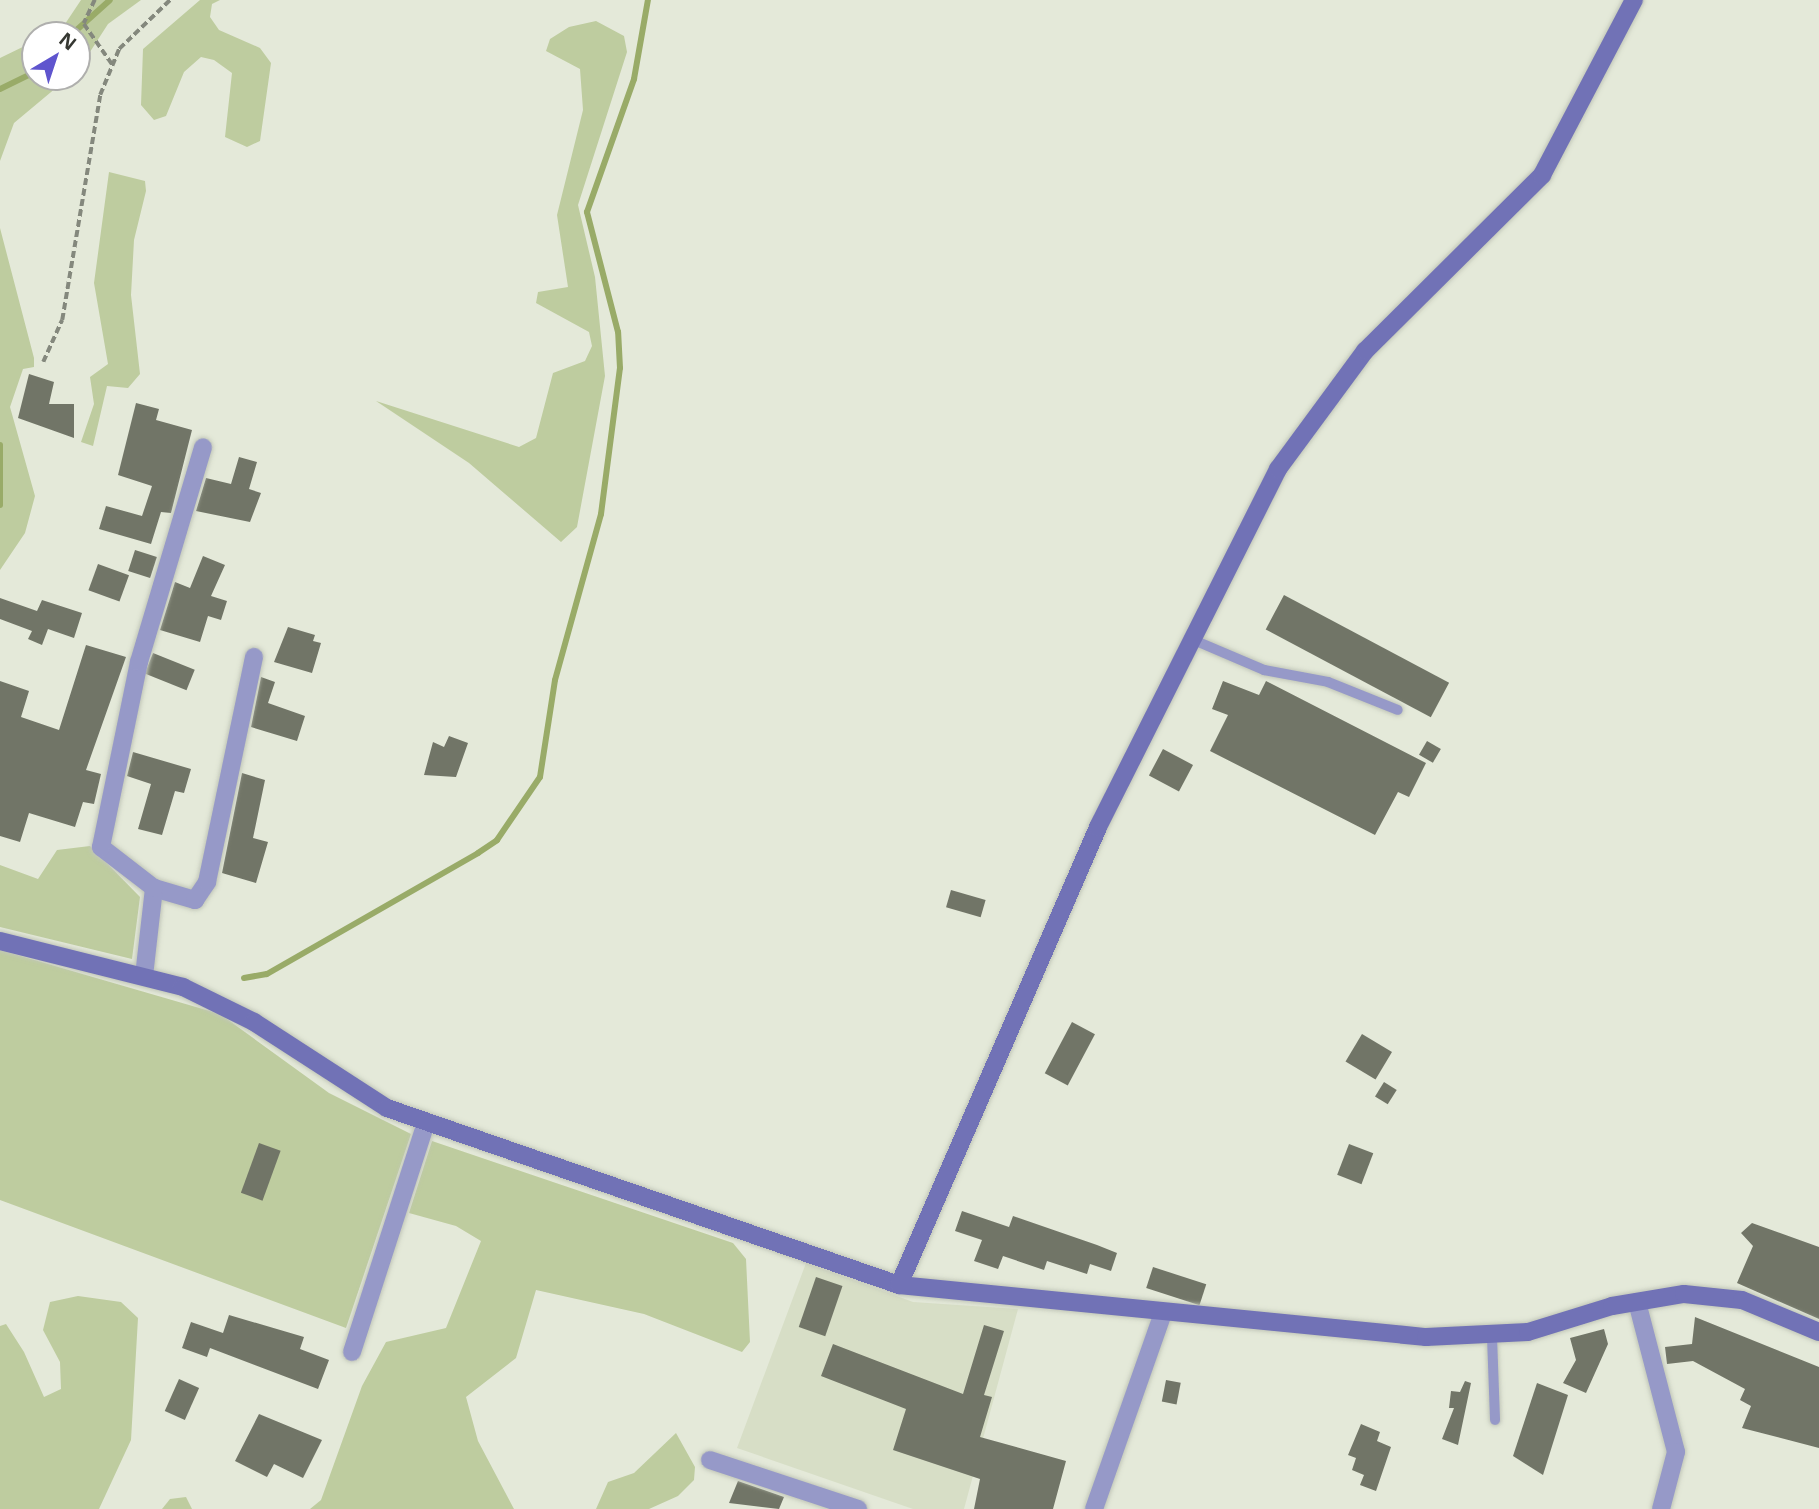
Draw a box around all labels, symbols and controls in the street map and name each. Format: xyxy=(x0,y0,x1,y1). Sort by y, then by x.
north arrow xyxy=(21,21,91,91)
text: N xyxy=(54,26,82,56)

